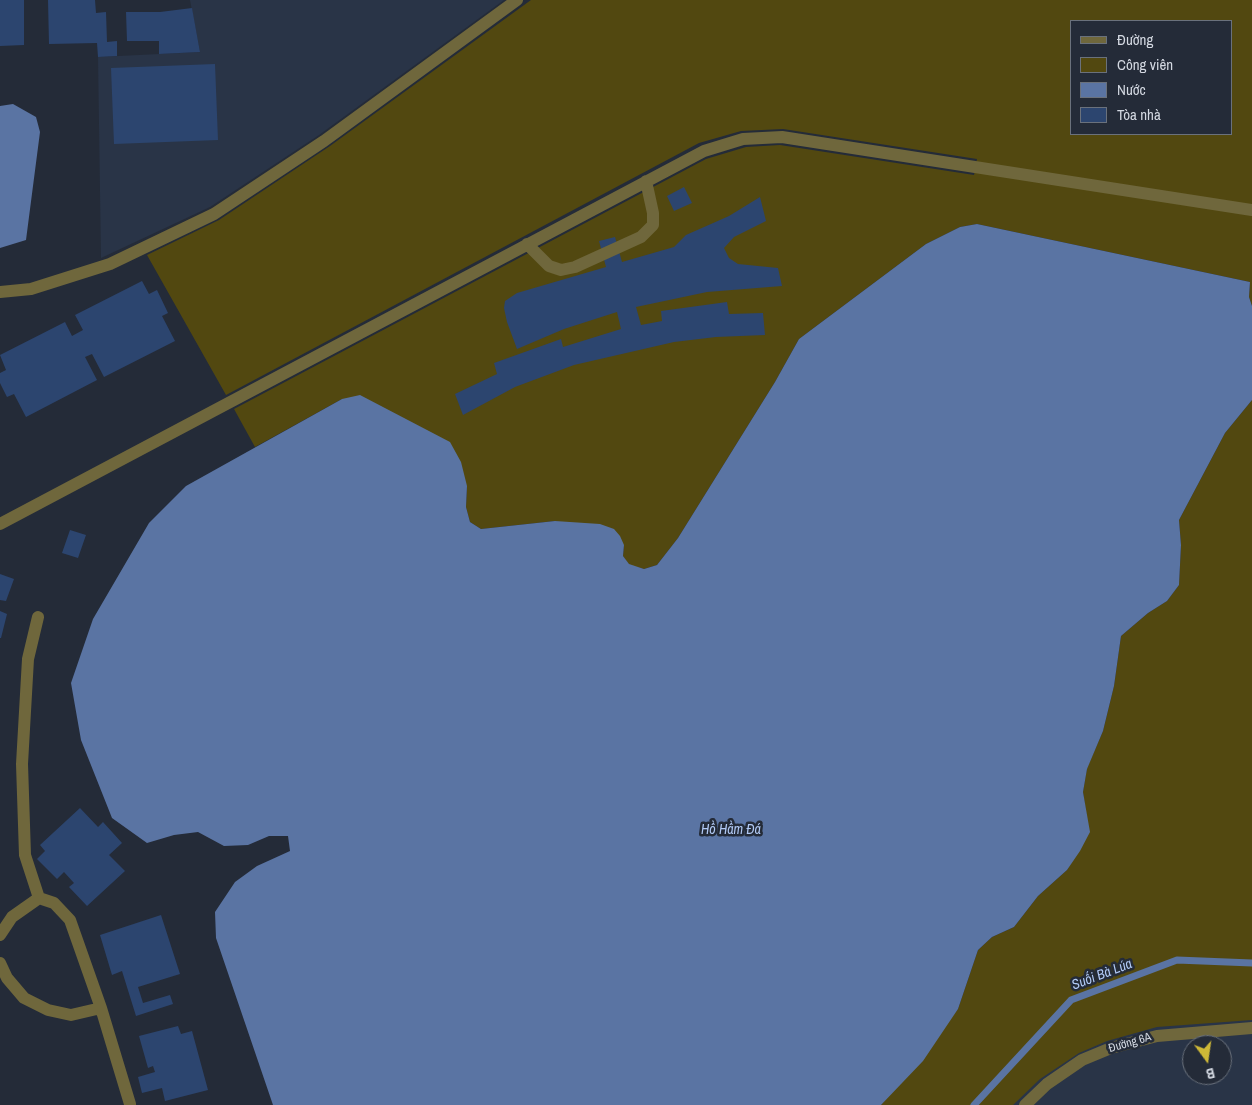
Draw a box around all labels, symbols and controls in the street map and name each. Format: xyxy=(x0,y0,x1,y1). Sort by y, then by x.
legend xyxy=(1070,20,1232,135)
text: Đường xyxy=(1117,29,1153,50)
text: Công viên xyxy=(1117,54,1173,75)
text: Nước xyxy=(1117,79,1146,100)
text: Tòa nhà xyxy=(1117,104,1161,125)
water label: Hồ Hầm Đá xyxy=(701,822,761,838)
water label: Suối Bà Lúa xyxy=(1069,956,1135,994)
street label: Đường 6A xyxy=(1107,1030,1153,1056)
north arrow xyxy=(1182,1035,1232,1085)
text: B xyxy=(1204,1064,1217,1083)

